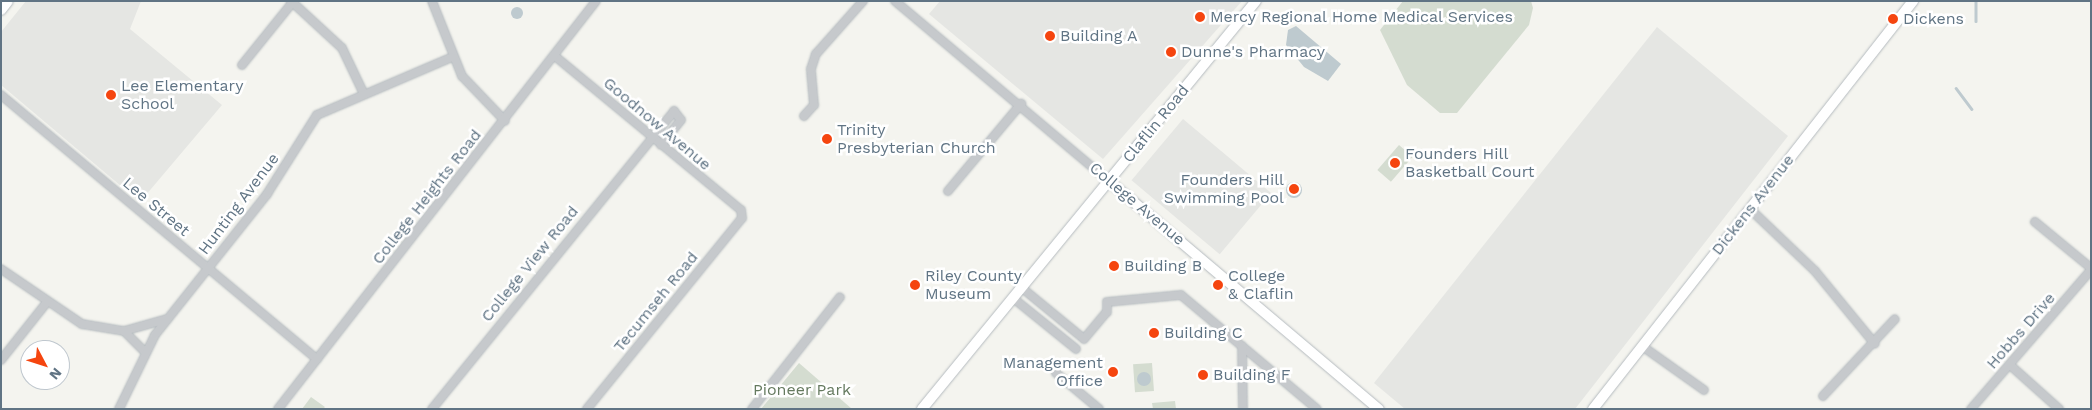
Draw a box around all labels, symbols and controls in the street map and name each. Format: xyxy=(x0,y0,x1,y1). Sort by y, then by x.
place label: Mercy Regional Home Medical Services xyxy=(1210,7,1514,27)
place label: Dickens xyxy=(1903,9,1964,29)
marker: Mercy Regional Home Medical Services xyxy=(1194,11,1206,23)
marker: Dickens xyxy=(1887,13,1899,25)
place label: Building A xyxy=(1060,26,1138,46)
marker: Building A xyxy=(1044,30,1056,42)
place label: Dunne's Pharmacy xyxy=(1181,42,1325,62)
marker: Dunne's Pharmacy xyxy=(1165,46,1177,58)
street label: Goodnow Avenue xyxy=(599,73,715,175)
place label: Lee Elementary School xyxy=(121,76,243,114)
street label: Claflin Road xyxy=(1119,81,1193,167)
marker: Lee Elementary School xyxy=(105,89,117,101)
place label: Trinity Presbyterian Church xyxy=(837,120,996,158)
street label: College Heights Road xyxy=(368,126,486,268)
marker: Trinity Presbyterian Church xyxy=(821,133,833,145)
place label: Founders Hill Basketball Court xyxy=(1405,144,1535,182)
street label: Hunting Avenue xyxy=(194,149,284,259)
street label: Dickens Avenue xyxy=(1708,151,1798,259)
marker: Founders Hill Basketball Court xyxy=(1389,157,1401,169)
street label: College Avenue xyxy=(1085,158,1189,250)
place label: Founders Hill Swimming Pool xyxy=(1164,170,1284,208)
street label: Lee Street xyxy=(119,173,193,241)
marker: Founders Hill Swimming Pool xyxy=(1288,183,1300,195)
street label: College View Road xyxy=(477,202,583,326)
street label: Tecumseh Road xyxy=(610,248,702,356)
place label: Building B xyxy=(1124,256,1202,276)
marker: Building B xyxy=(1108,260,1120,272)
place label: Riley County Museum xyxy=(925,266,1022,304)
place label: College & Claflin xyxy=(1228,266,1294,304)
marker: Riley County Museum xyxy=(909,279,921,291)
marker: College & Claflin xyxy=(1212,279,1224,291)
street label: Hobbs Drive xyxy=(1983,289,2059,373)
place label: Building C xyxy=(1164,323,1243,343)
marker: Building C xyxy=(1148,327,1160,339)
north arrow xyxy=(20,340,70,390)
place label: Management Office xyxy=(1003,353,1103,391)
text: N xyxy=(46,365,65,383)
place label: Building F xyxy=(1213,365,1290,385)
marker: Management Office xyxy=(1107,366,1119,378)
marker: Building F xyxy=(1197,369,1209,381)
park label: Pioneer Park xyxy=(753,380,851,400)

